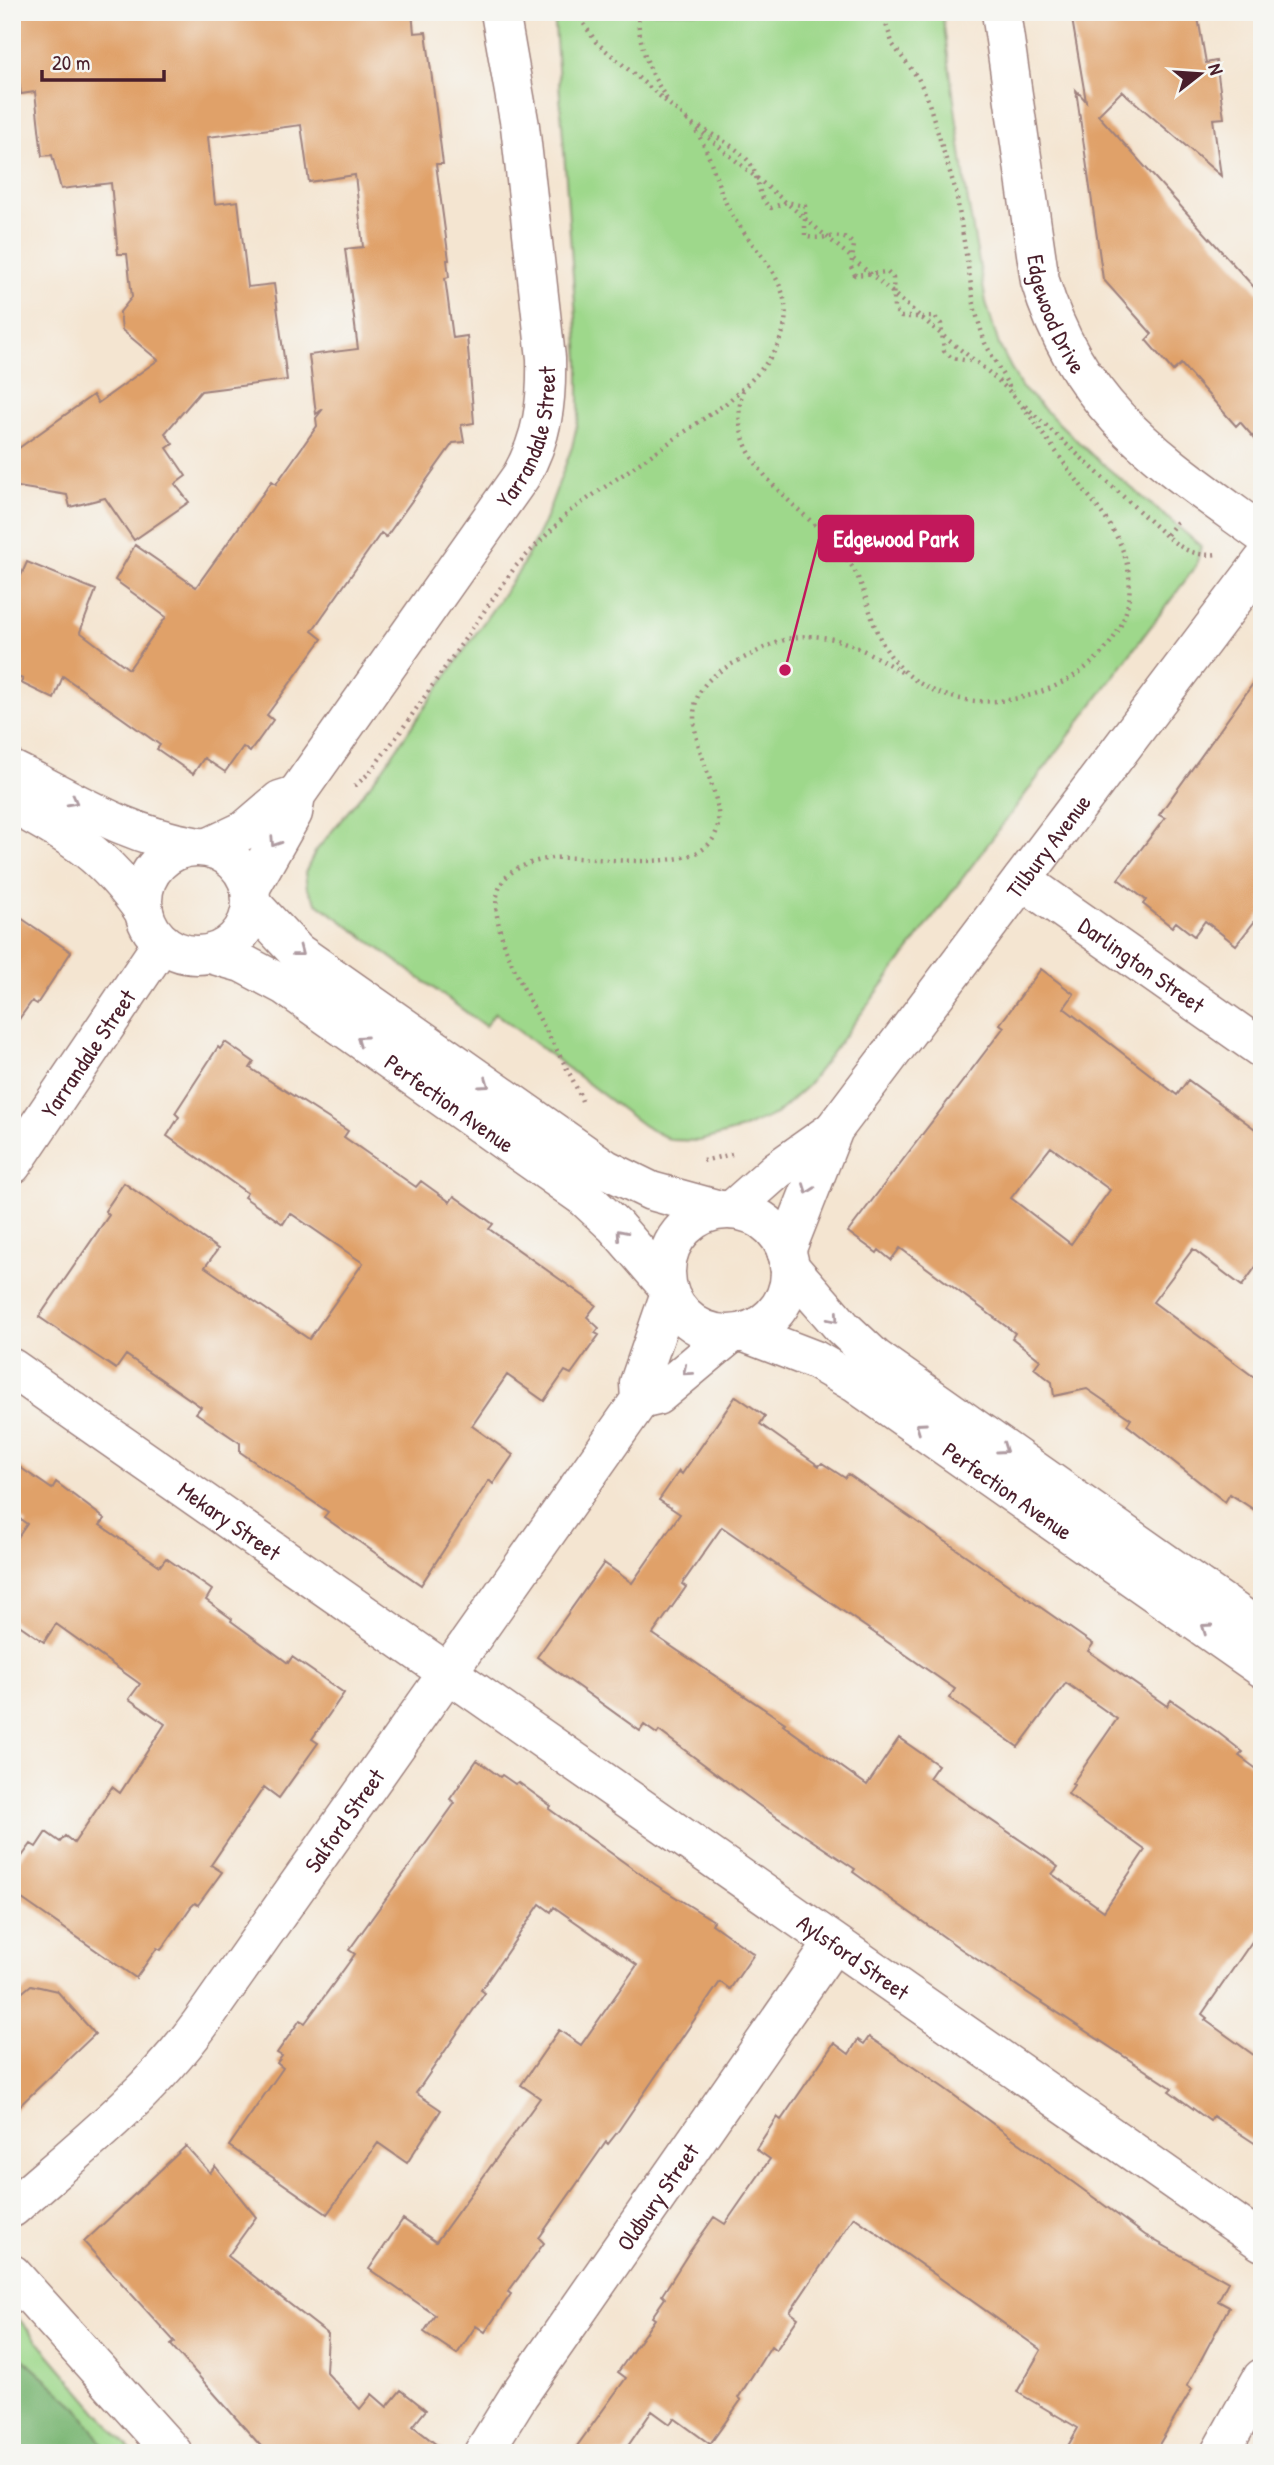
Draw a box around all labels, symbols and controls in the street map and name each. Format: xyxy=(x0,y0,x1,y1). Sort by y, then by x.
scale bar xyxy=(42,38,164,82)
north arrow xyxy=(1166,38,1236,108)
text: 20 m xyxy=(52,48,90,77)
text: N xyxy=(1202,60,1230,78)
street label: Edgewood Drive xyxy=(1021,253,1094,379)
street label: Yarrandale Street xyxy=(489,365,562,513)
callout: Edgewood Park xyxy=(819,516,973,561)
text: Edgewood Park xyxy=(833,522,959,555)
street label: Tilbury Avenue xyxy=(998,787,1097,904)
one-way arrow xyxy=(66,793,78,806)
one-way arrow xyxy=(270,835,283,848)
street label: Darlington Street xyxy=(1073,910,1212,1020)
one-way arrow xyxy=(292,944,304,957)
street label: Yarrandale Street xyxy=(33,982,143,1123)
one-way arrow xyxy=(356,1036,369,1048)
street label: Perfection Avenue xyxy=(379,1046,521,1159)
one-way arrow xyxy=(477,1076,490,1088)
one-way arrow xyxy=(802,1183,816,1195)
one-way arrow xyxy=(617,1229,629,1242)
one-way arrow xyxy=(826,1309,838,1322)
one-way arrow xyxy=(682,1363,695,1375)
one-way arrow xyxy=(915,1423,928,1435)
street label: Perfection Avenue xyxy=(937,1434,1079,1546)
one-way arrow xyxy=(995,1441,1008,1453)
street label: Mekary Street xyxy=(172,1474,288,1568)
one-way arrow xyxy=(1201,1624,1214,1637)
street label: Salford Street xyxy=(296,1761,392,1878)
street label: Aylsford Street xyxy=(791,1906,917,2007)
street label: Oldbury Street xyxy=(609,2136,706,2256)

